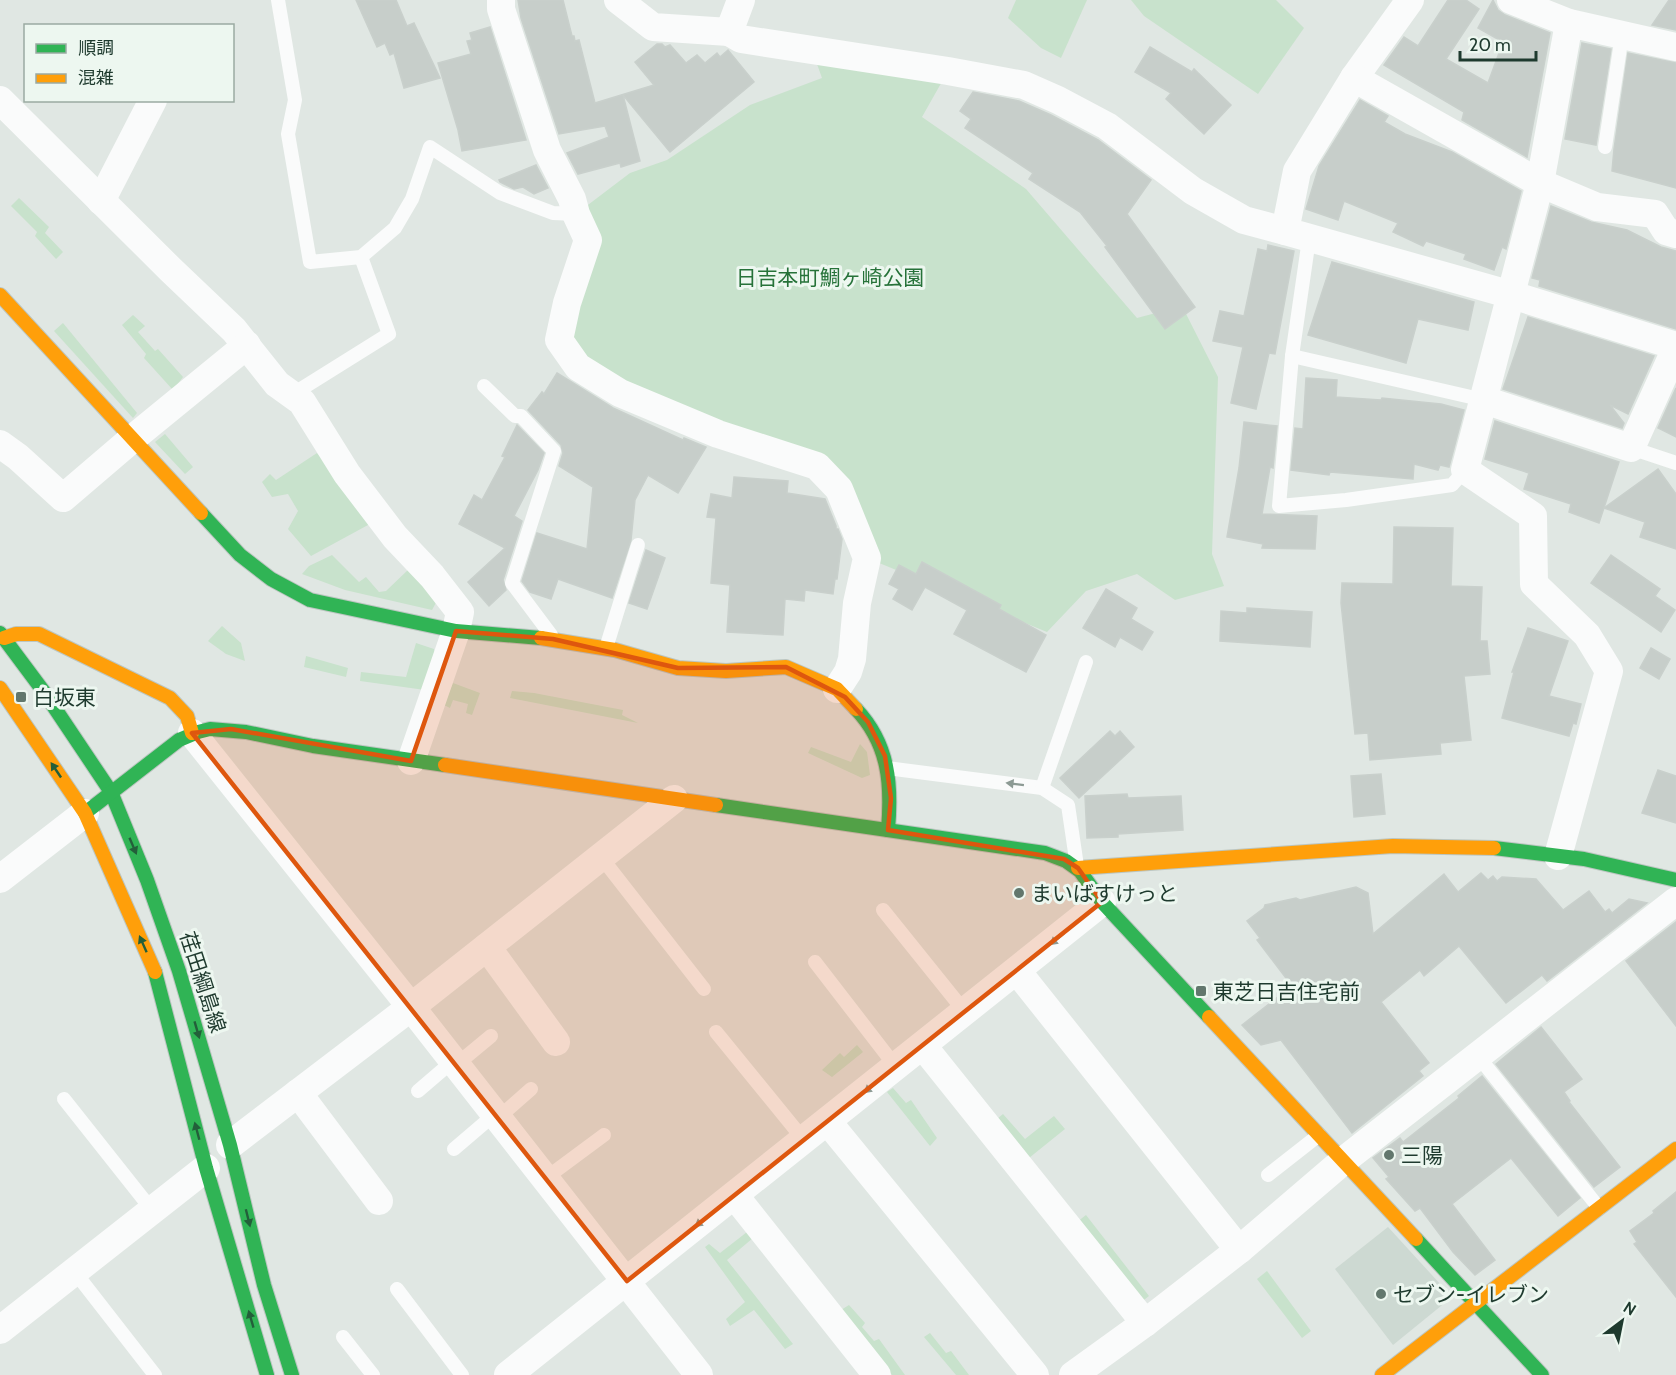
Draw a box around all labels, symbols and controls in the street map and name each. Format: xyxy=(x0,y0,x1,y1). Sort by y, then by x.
legend xyxy=(24,24,234,102)
scale bar xyxy=(1460,24,1536,62)
text: 20 m xyxy=(1469,34,1511,56)
text: 順調 xyxy=(78,37,114,59)
text: 混雑 xyxy=(78,67,114,89)
park label: 日吉本町鯛ヶ崎公園 xyxy=(736,265,925,290)
place label: 白坂東 xyxy=(33,685,96,710)
marker: 白坂東 xyxy=(14,690,28,704)
one-way arrow xyxy=(50,763,62,779)
one-way arrow xyxy=(1006,780,1025,789)
one-way arrow xyxy=(128,838,138,856)
place label: まいばすけっと xyxy=(1031,881,1178,906)
marker: まいばすけっと xyxy=(1012,886,1026,900)
street label: 荏田綱島線 xyxy=(175,928,231,1036)
one-way arrow xyxy=(1049,932,1064,945)
one-way arrow xyxy=(139,936,148,953)
place label: 東芝日吉住宅前 xyxy=(1213,979,1360,1004)
marker: 東芝日吉住宅前 xyxy=(1194,984,1208,998)
one-way arrow xyxy=(193,1021,202,1039)
one-way arrow xyxy=(864,1080,879,1093)
one-way arrow xyxy=(191,1122,201,1141)
place label: 三陽 xyxy=(1401,1143,1443,1168)
marker: 三陽 xyxy=(1382,1148,1396,1162)
one-way arrow xyxy=(244,1209,254,1228)
one-way arrow xyxy=(695,1215,710,1227)
place label: セブン-イレブン xyxy=(1393,1282,1549,1307)
marker: セブン-イレブン xyxy=(1374,1287,1388,1301)
north arrow xyxy=(1592,1291,1652,1351)
text: N xyxy=(1620,1298,1640,1320)
one-way arrow xyxy=(246,1310,255,1328)

